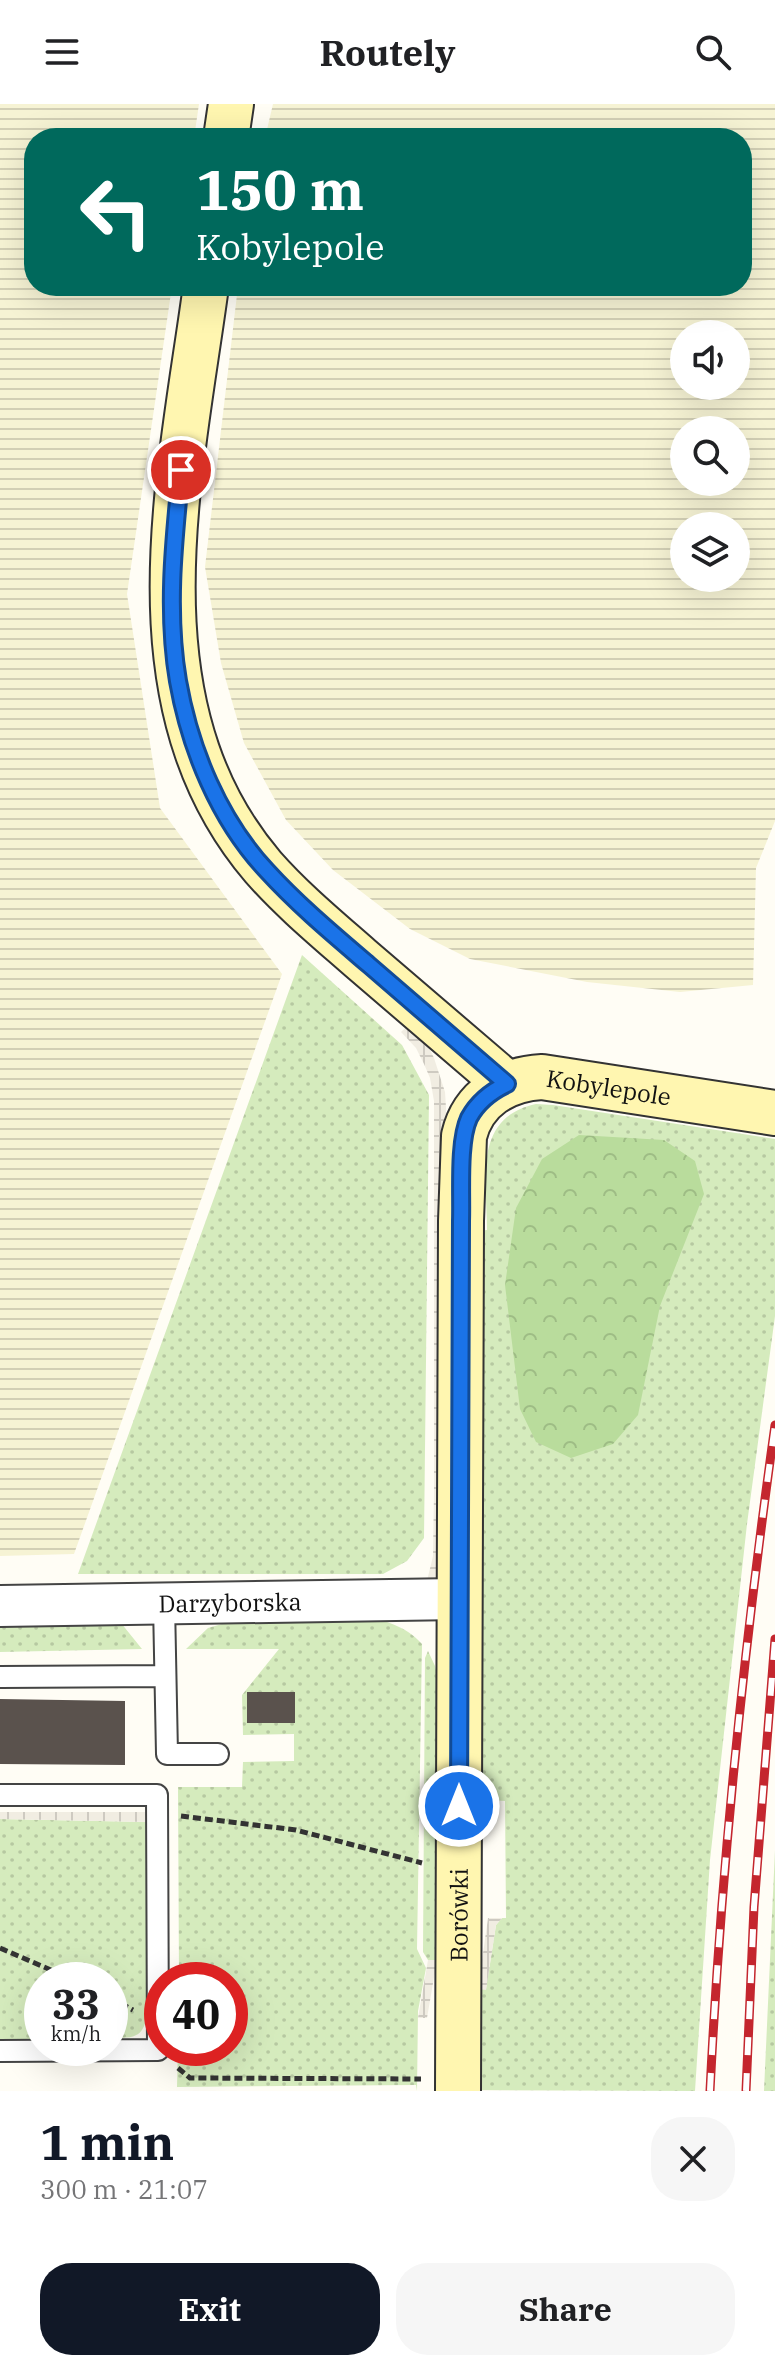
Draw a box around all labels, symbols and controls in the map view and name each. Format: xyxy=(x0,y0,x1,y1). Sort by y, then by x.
text: Routely xyxy=(320,29,455,76)
icon: menu xyxy=(40,30,84,74)
icon: search xyxy=(691,30,735,74)
text: 150 m xyxy=(196,153,364,225)
icon: left xyxy=(64,160,168,264)
text: Kobylepole xyxy=(196,223,384,270)
map controls xyxy=(670,320,750,592)
button: sound xyxy=(670,320,750,400)
button: search xyxy=(670,416,750,496)
pin xyxy=(147,436,215,504)
icon: arrive xyxy=(159,448,203,492)
button: layers xyxy=(670,512,750,592)
street label: Kobylepole xyxy=(544,1062,673,1113)
street label: Darzyborska xyxy=(158,1585,302,1620)
position arrow xyxy=(417,1764,501,1848)
street label: Borówki xyxy=(442,1868,475,1962)
speed limit sign: 40 xyxy=(144,1962,248,2066)
text: 33 xyxy=(52,1978,100,2030)
text: km/h xyxy=(51,2020,101,2047)
text: 1 min xyxy=(40,2111,174,2173)
button: close xyxy=(651,2117,735,2201)
text: 300 m · 21:07 xyxy=(40,2172,208,2206)
button: Exit xyxy=(40,2263,380,2355)
button: Share xyxy=(396,2263,735,2355)

